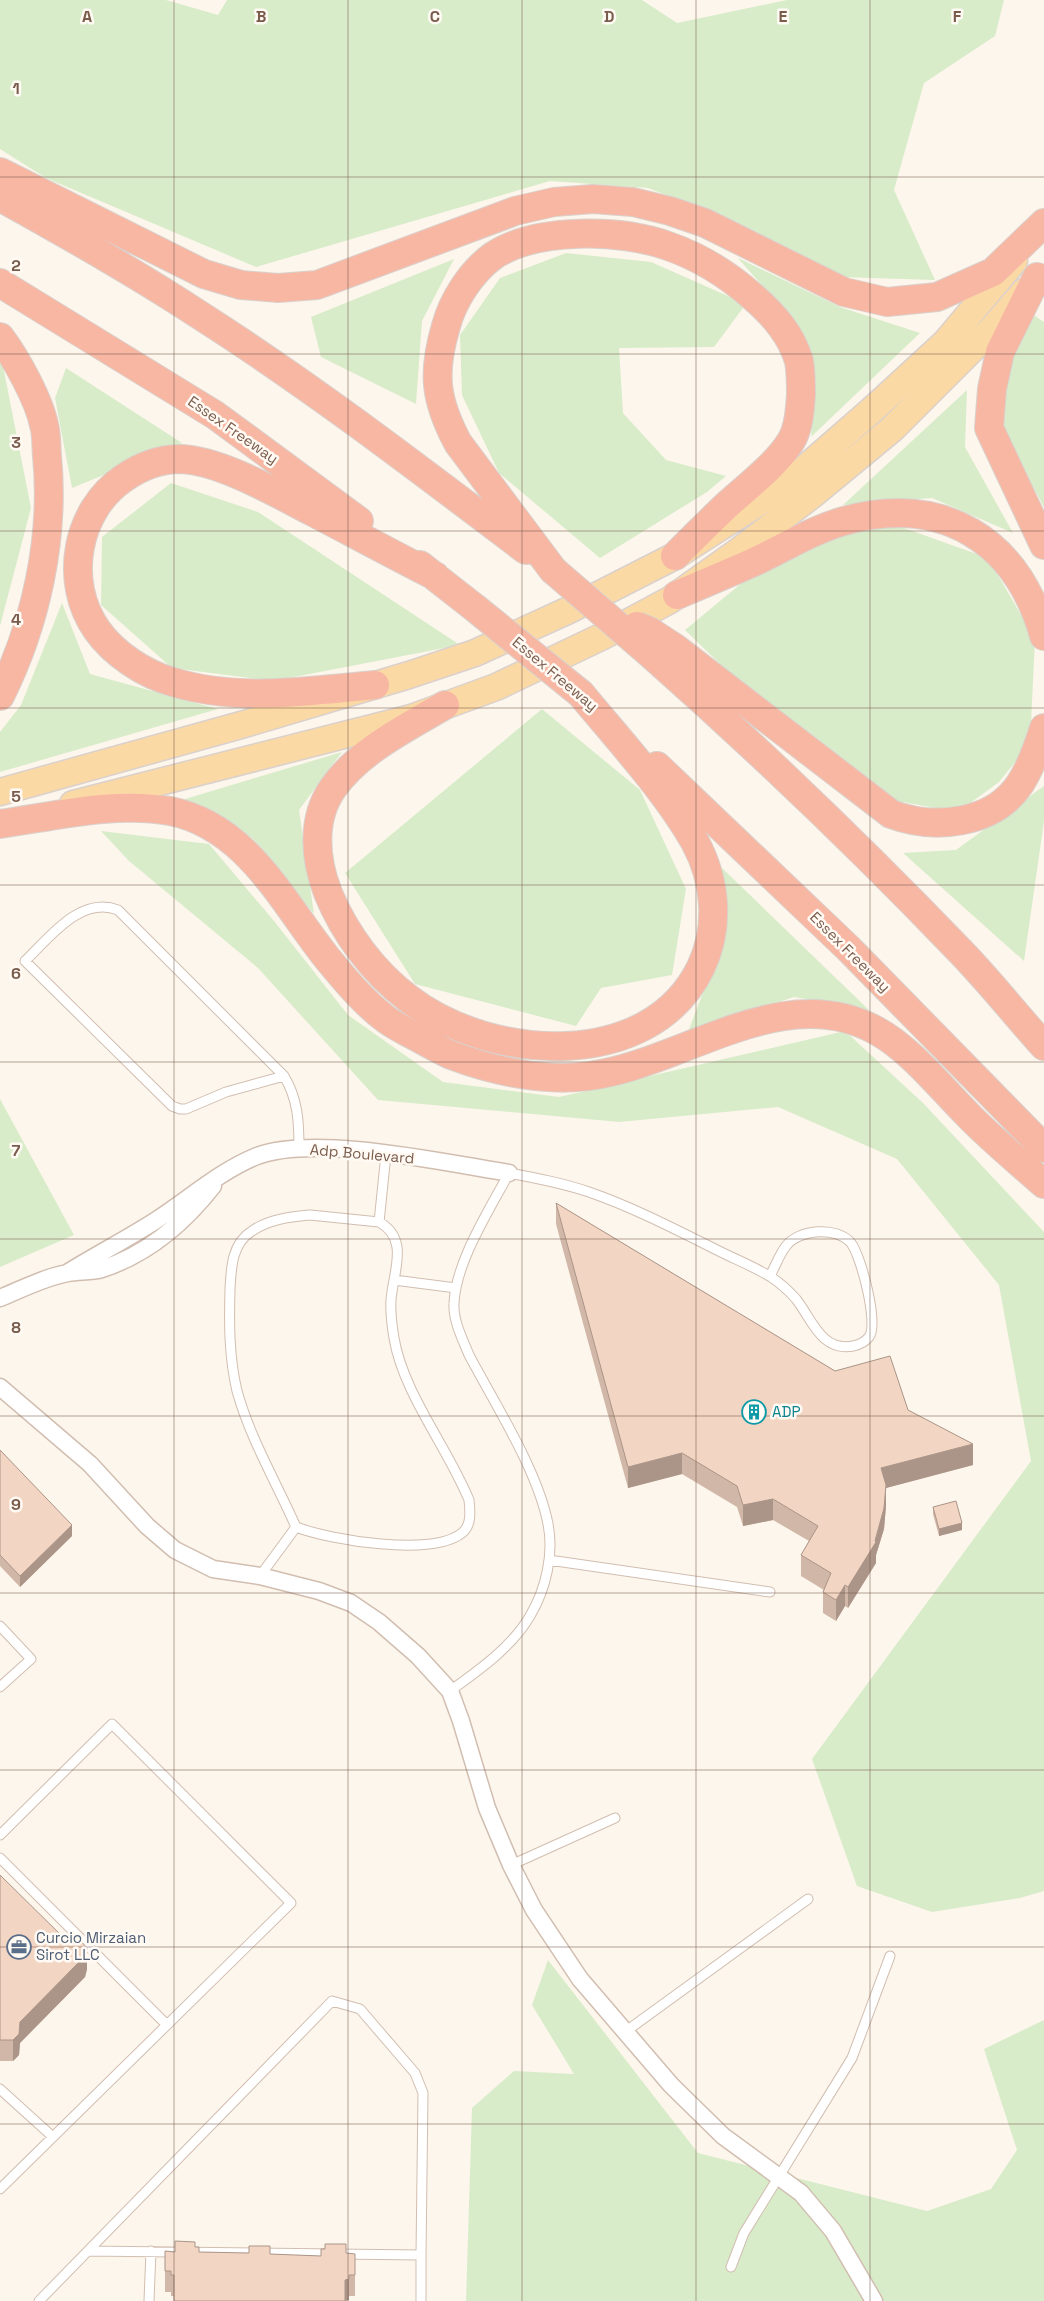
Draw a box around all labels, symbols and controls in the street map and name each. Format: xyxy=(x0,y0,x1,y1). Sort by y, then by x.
text: A xyxy=(82,6,92,27)
text: B xyxy=(256,6,266,27)
text: C xyxy=(430,6,440,27)
text: D xyxy=(604,6,614,27)
text: E xyxy=(779,6,788,27)
text: F xyxy=(953,6,962,27)
text: 1 xyxy=(12,78,20,99)
text: 2 xyxy=(11,255,21,276)
street label: Essex Freeway xyxy=(184,391,282,468)
text: 3 xyxy=(11,432,21,453)
text: 4 xyxy=(11,609,21,630)
street label: Essex Freeway xyxy=(509,632,602,715)
text: 5 xyxy=(11,786,21,807)
street label: Essex Freeway xyxy=(806,907,895,996)
text: 6 xyxy=(11,963,21,984)
street label: Adp Boulevard xyxy=(309,1139,415,1168)
text: 7 xyxy=(12,1140,21,1161)
text: 8 xyxy=(11,1317,21,1338)
building icon: ADP xyxy=(741,1399,767,1425)
place label: ADP xyxy=(772,1402,800,1421)
text: 9 xyxy=(11,1494,21,1515)
place label: Curcio Mirzaian Sirot LLC xyxy=(36,1928,146,1964)
office icon: Curcio Mirzaian Sirot LLC xyxy=(6,1934,32,1960)

